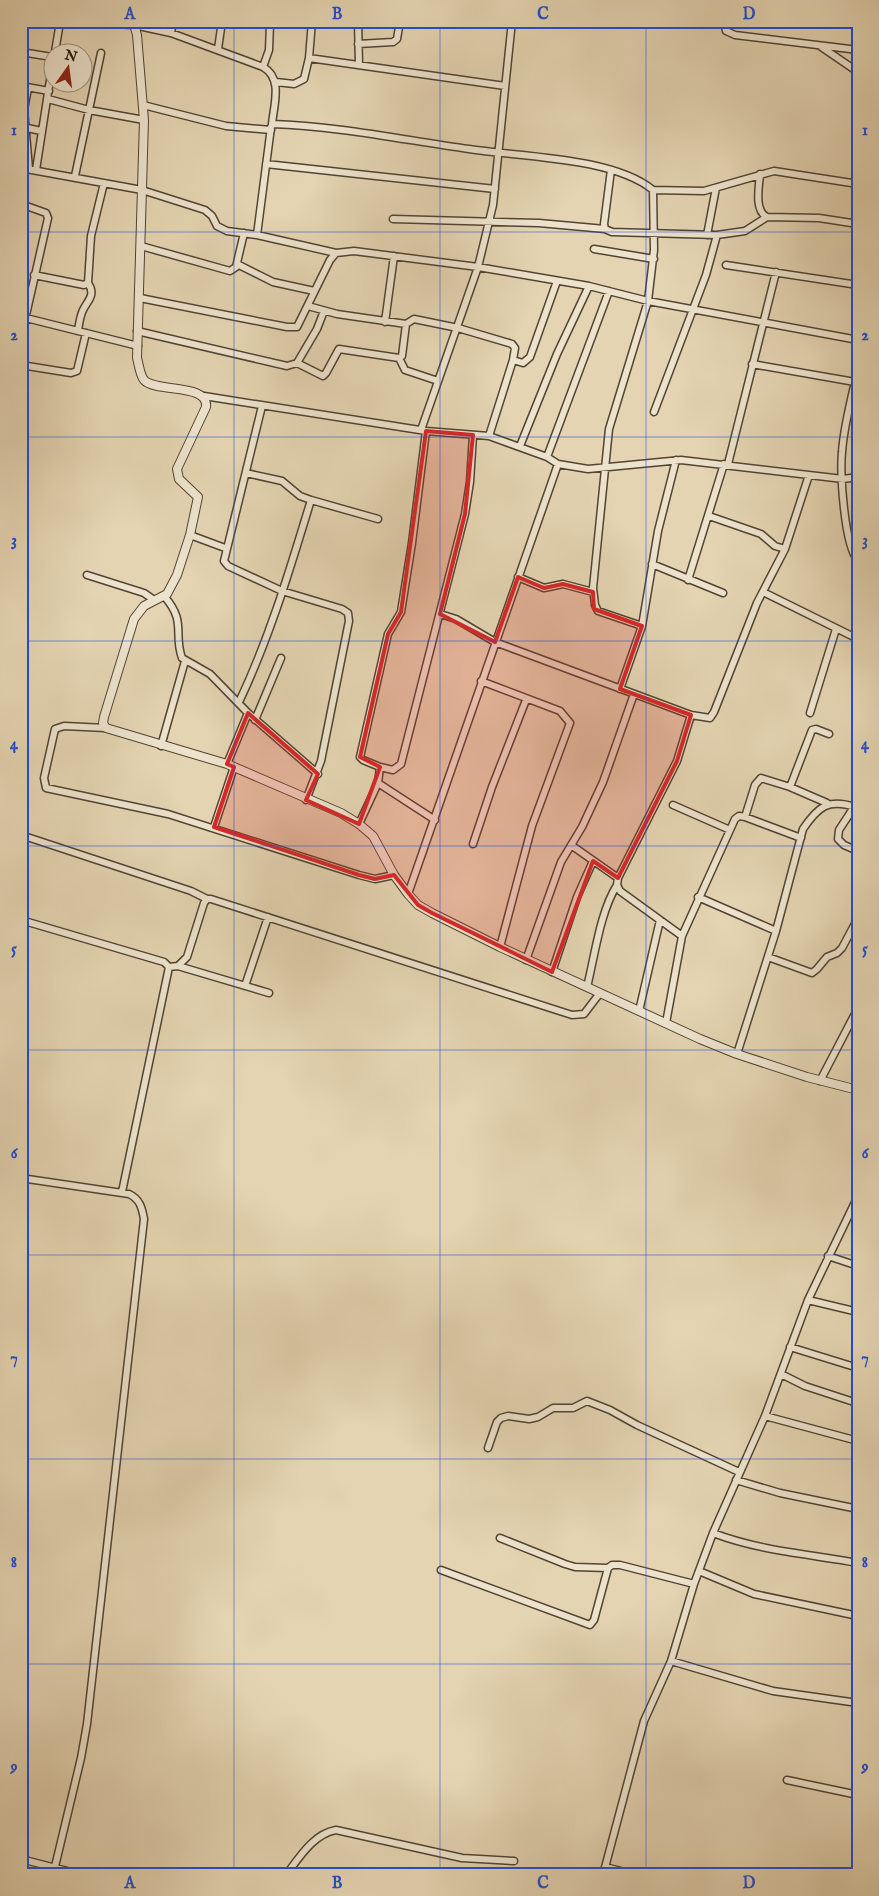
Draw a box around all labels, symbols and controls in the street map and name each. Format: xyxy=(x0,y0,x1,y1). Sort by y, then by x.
text: A xyxy=(124,5,137,25)
text: B xyxy=(332,5,343,25)
text: C xyxy=(537,5,549,25)
text: D xyxy=(743,5,756,25)
north arrow xyxy=(42,42,92,92)
text: N xyxy=(62,46,79,67)
text: 1 xyxy=(11,121,17,141)
text: 1 xyxy=(862,121,868,141)
text: 2 xyxy=(10,326,18,346)
text: 2 xyxy=(861,326,869,346)
text: 3 xyxy=(11,531,17,551)
text: 3 xyxy=(862,531,868,551)
text: 4 xyxy=(10,735,19,755)
text: 4 xyxy=(861,735,870,755)
text: 5 xyxy=(11,940,17,960)
text: 5 xyxy=(862,940,868,960)
text: 6 xyxy=(11,1144,19,1164)
text: 6 xyxy=(862,1144,870,1164)
text: 7 xyxy=(10,1349,18,1369)
text: 7 xyxy=(861,1349,869,1369)
text: 8 xyxy=(11,1553,17,1573)
text: 8 xyxy=(862,1553,868,1573)
text: 9 xyxy=(10,1758,18,1778)
text: 9 xyxy=(861,1758,869,1778)
text: A xyxy=(124,1874,137,1894)
text: B xyxy=(332,1874,343,1894)
text: C xyxy=(537,1874,549,1894)
text: D xyxy=(743,1874,756,1894)

